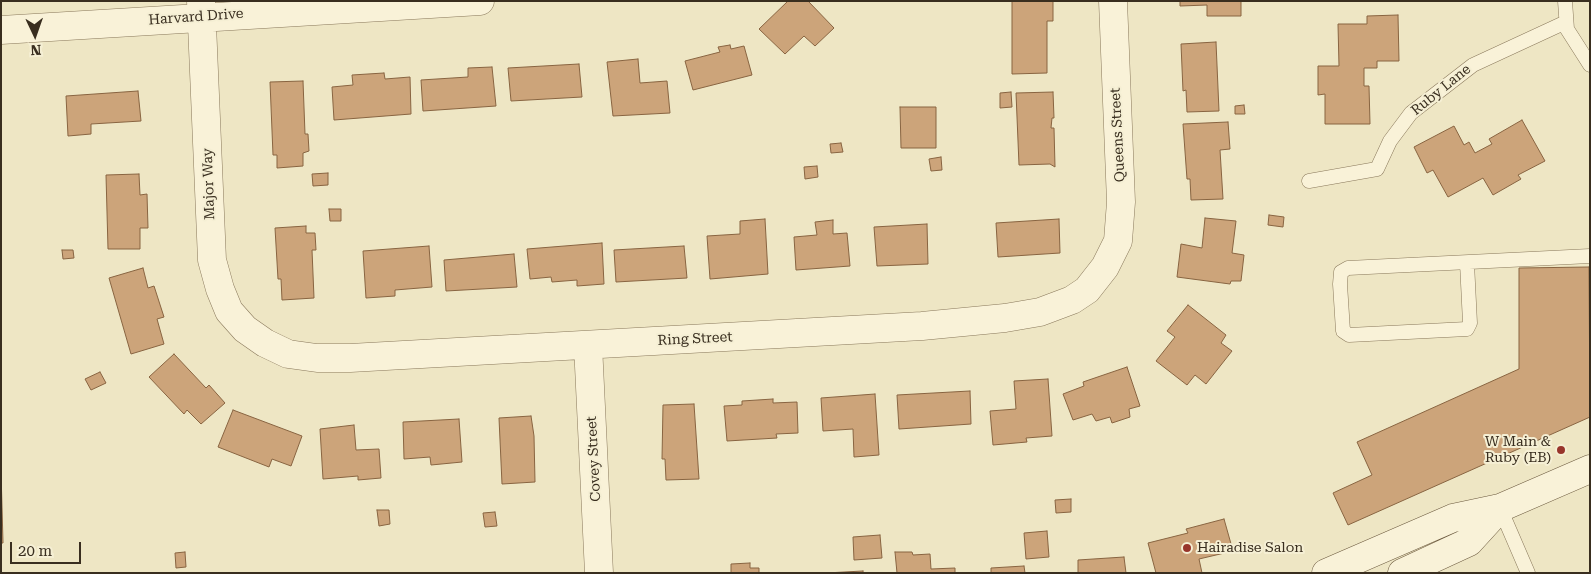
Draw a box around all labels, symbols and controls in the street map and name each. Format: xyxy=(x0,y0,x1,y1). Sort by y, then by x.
street label: Harvard Drive xyxy=(148,5,244,29)
north arrow xyxy=(10,10,60,60)
text: N xyxy=(30,42,42,58)
street label: Ruby Lane xyxy=(1408,61,1474,119)
street label: Queens Street xyxy=(1107,87,1129,183)
street label: Major Way xyxy=(199,148,219,220)
street label: Ring Street xyxy=(657,329,733,349)
street label: Covey Street xyxy=(583,416,605,502)
place label: W Main & Ruby (EB) xyxy=(1485,434,1551,467)
marker: W Main & Ruby (EB) xyxy=(1555,444,1567,456)
scale bar xyxy=(12,532,84,564)
place label: Hairadise Salon xyxy=(1197,540,1303,556)
text: 20 m xyxy=(18,542,52,560)
marker: Hairadise Salon xyxy=(1181,542,1193,554)

